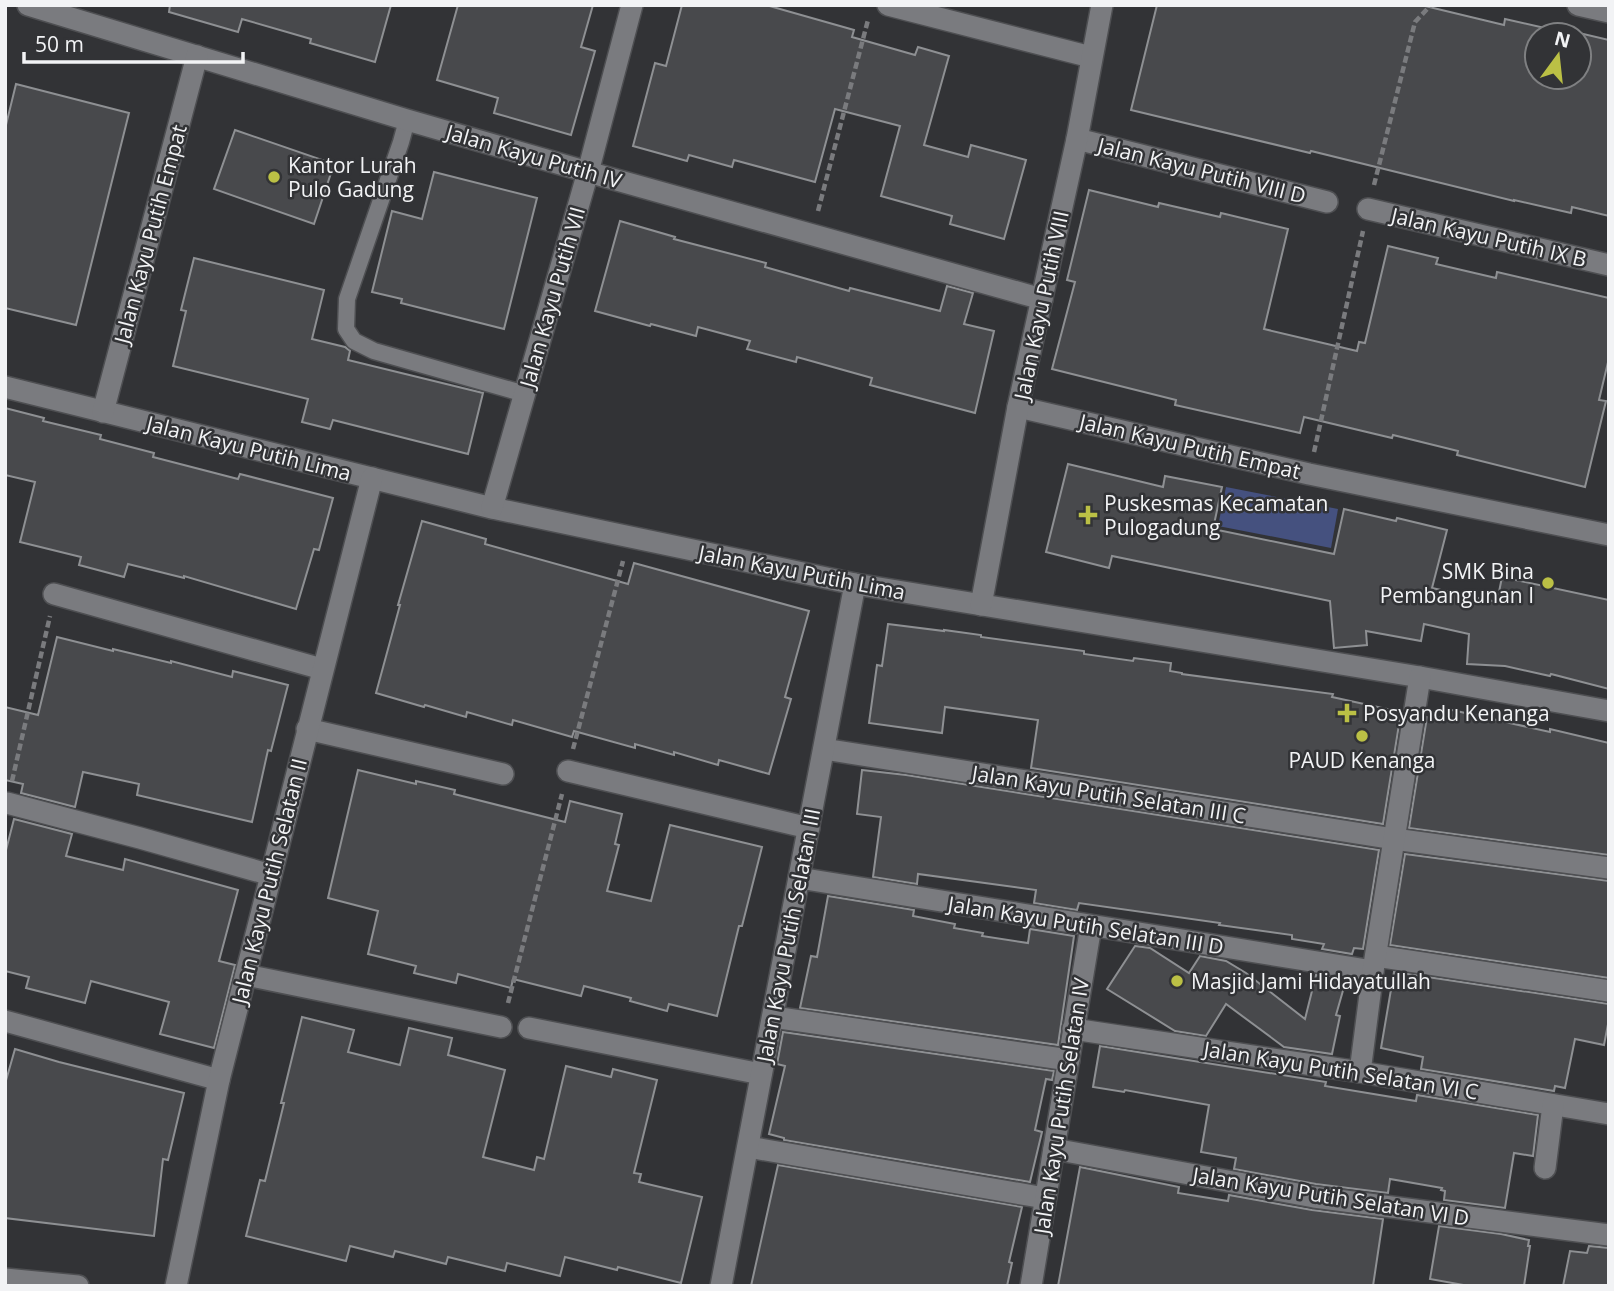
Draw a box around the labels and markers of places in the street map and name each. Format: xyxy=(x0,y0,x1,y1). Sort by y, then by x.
place label: Kantor Lurah Pulo Gadung xyxy=(288,151,417,203)
marker: Kantor Lurah Pulo Gadung xyxy=(266,169,282,185)
place label: Puskesmas Kecamatan Pulogadung xyxy=(1104,489,1328,541)
marker: Puskesmas Kecamatan Pulogadung xyxy=(1078,505,1098,525)
place label: SMK Bina Pembangunan I xyxy=(1380,557,1534,609)
marker: SMK Bina Pembangunan I xyxy=(1540,575,1556,591)
place label: Posyandu Kenanga xyxy=(1363,699,1550,727)
marker: Posyandu Kenanga xyxy=(1337,703,1357,723)
marker: PAUD Kenanga xyxy=(1354,728,1370,744)
place label: PAUD Kenanga xyxy=(1288,746,1436,774)
place label: Masjid Jami Hidayatullah xyxy=(1191,967,1431,995)
marker: Masjid Jami Hidayatullah xyxy=(1169,973,1185,989)

